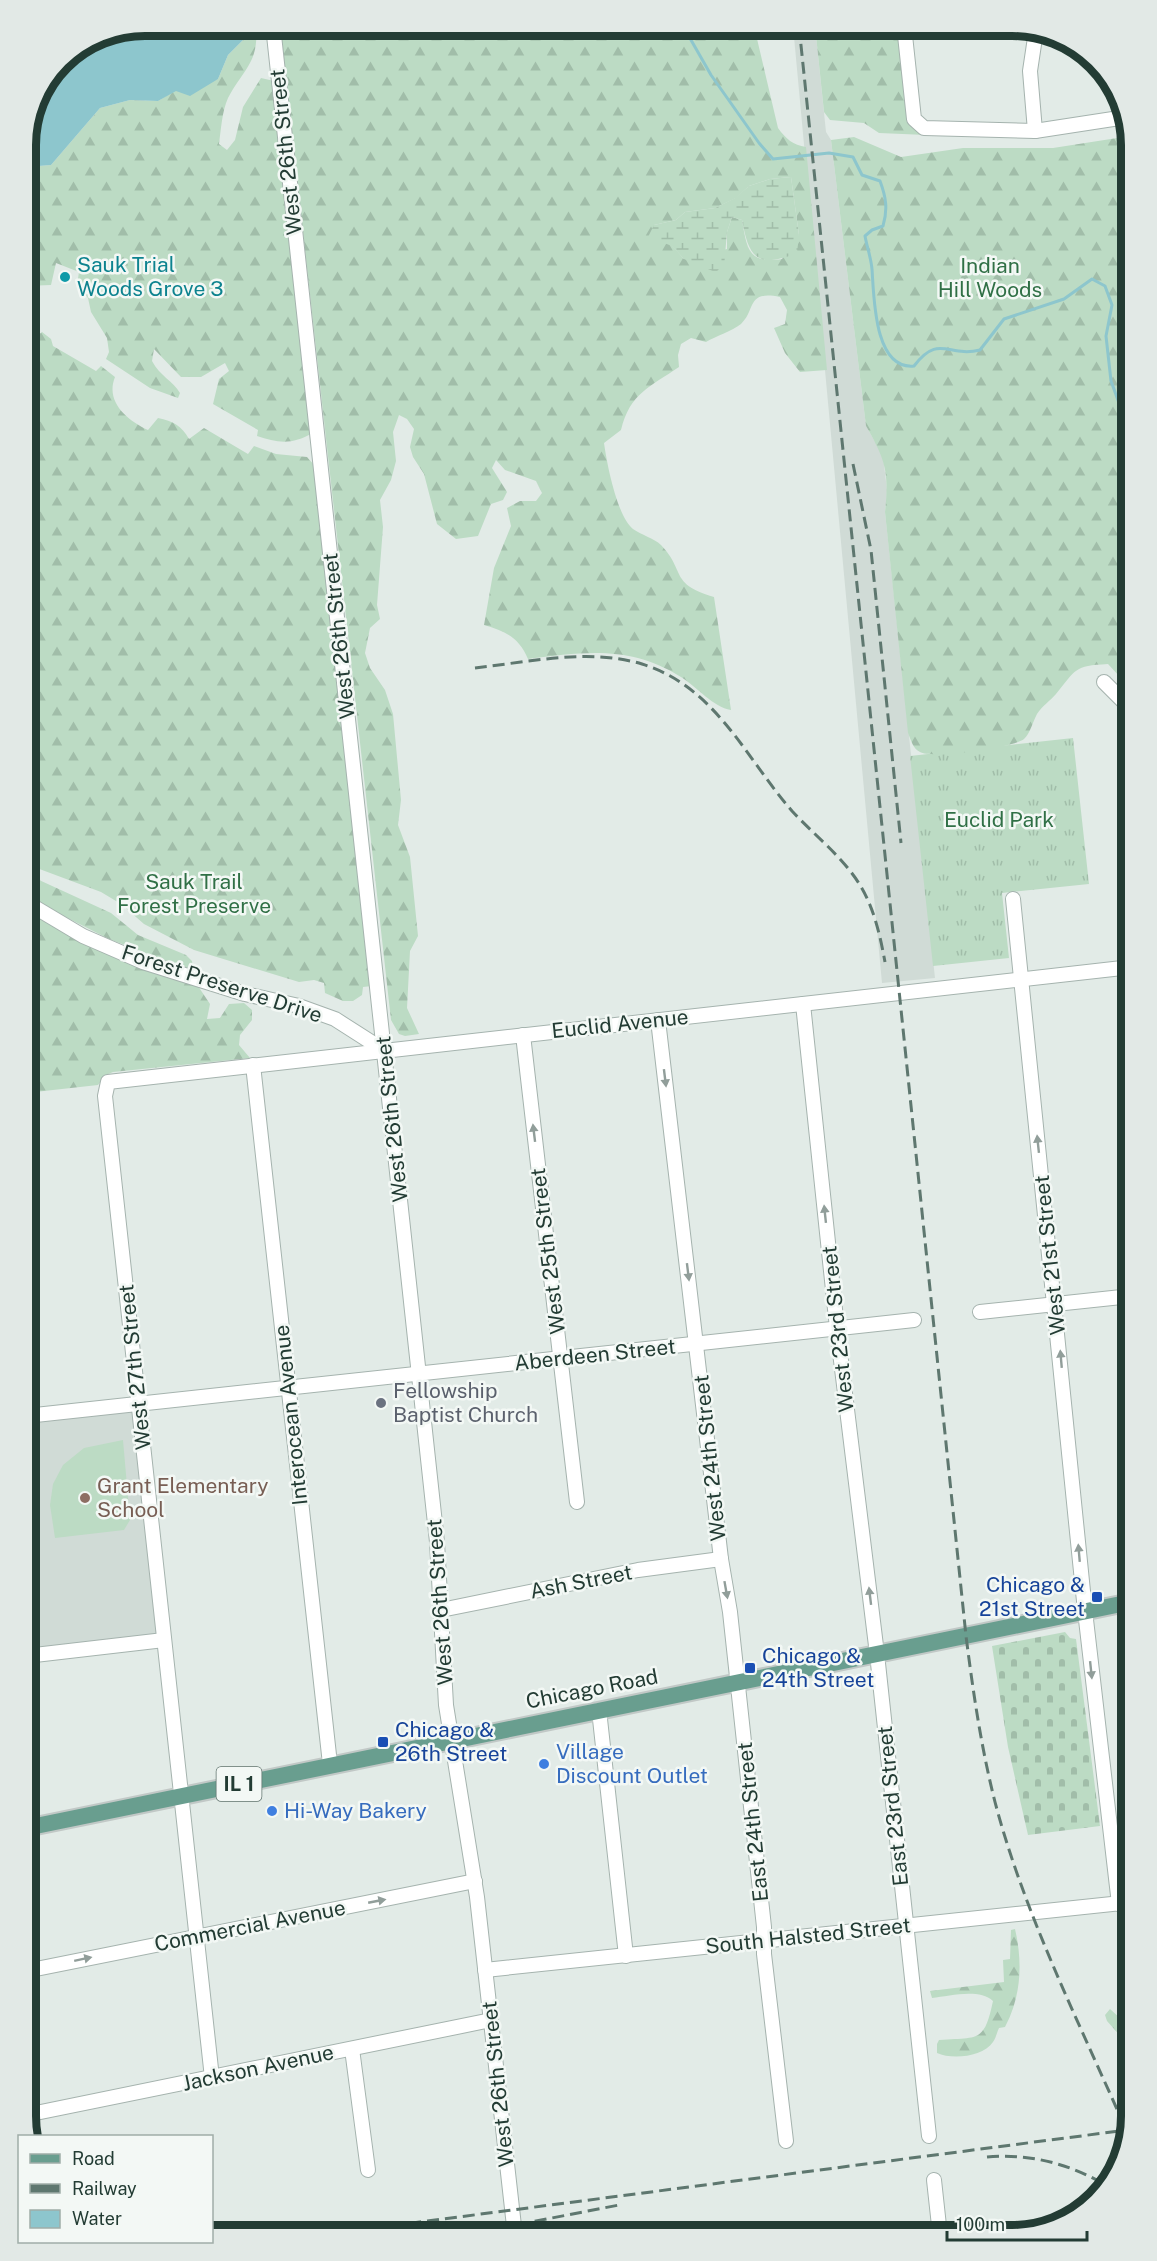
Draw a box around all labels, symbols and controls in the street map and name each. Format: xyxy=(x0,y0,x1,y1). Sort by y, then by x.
street label: West 26th Street xyxy=(264,68,307,236)
place label: Sauk Trial Woods Grove 3 xyxy=(77,252,224,301)
park label: Indian Hill Woods xyxy=(938,253,1042,302)
marker: Sauk Trial Woods Grove 3 xyxy=(58,270,72,284)
street label: West 26th Street xyxy=(317,552,360,720)
park label: Euclid Park xyxy=(944,807,1054,832)
park label: Sauk Trail Forest Preserve xyxy=(117,869,271,918)
street label: Forest Preserve Drive xyxy=(119,939,326,1028)
street label: Euclid Avenue xyxy=(550,1004,690,1043)
street label: West 26th Street xyxy=(370,1035,413,1203)
one-way arrow xyxy=(660,1069,670,1088)
one-way arrow xyxy=(529,1124,539,1143)
one-way arrow xyxy=(1033,1135,1043,1154)
street label: West 25th Street xyxy=(525,1167,570,1336)
street label: West 21st Street xyxy=(1029,1174,1070,1336)
one-way arrow xyxy=(820,1205,830,1224)
street label: West 23rd Street xyxy=(816,1245,859,1414)
one-way arrow xyxy=(684,1262,693,1281)
street label: West 27th Street xyxy=(113,1283,156,1451)
street label: Interocean Avenue xyxy=(269,1324,312,1507)
street label: Aberdeen Street xyxy=(513,1334,677,1375)
one-way arrow xyxy=(1056,1350,1066,1369)
street label: West 24th Street xyxy=(688,1374,731,1542)
place label: Fellowship Baptist Church xyxy=(393,1378,538,1427)
marker: Fellowship Baptist Church xyxy=(374,1396,388,1410)
place label: Grant Elementary School xyxy=(97,1473,268,1522)
marker: Grant Elementary School xyxy=(78,1491,92,1505)
street label: West 26th Street xyxy=(421,1518,458,1686)
one-way arrow xyxy=(1074,1544,1084,1563)
street label: Ash Street xyxy=(528,1559,634,1604)
place label: Chicago & 21st Street xyxy=(979,1572,1085,1621)
one-way arrow xyxy=(722,1581,731,1600)
one-way arrow xyxy=(865,1586,875,1605)
marker: Chicago & 21st Street xyxy=(1090,1590,1104,1604)
place label: Chicago & 24th Street xyxy=(762,1643,874,1692)
one-way arrow xyxy=(1086,1660,1096,1679)
marker: Chicago & 24th Street xyxy=(743,1661,757,1675)
street label: Chicago Road xyxy=(524,1663,660,1714)
place label: Chicago & 26th Street xyxy=(395,1717,507,1766)
street label: East 23rd Street xyxy=(872,1725,913,1887)
marker: Chicago & 26th Street xyxy=(376,1735,390,1749)
place label: Village Discount Outlet xyxy=(556,1739,708,1788)
street label: East 24th Street xyxy=(732,1741,773,1903)
marker: Village Discount Outlet xyxy=(537,1757,551,1771)
road number: IL 1 xyxy=(216,1767,262,1801)
place label: Hi-Way Bakery xyxy=(284,1798,427,1823)
marker: Hi-Way Bakery xyxy=(265,1804,279,1818)
street label: Commercial Avenue xyxy=(152,1895,348,1956)
one-way arrow xyxy=(368,1896,387,1905)
street label: South Halsted Street xyxy=(704,1912,912,1959)
one-way arrow xyxy=(73,1954,92,1963)
street label: West 26th Street xyxy=(476,2000,519,2168)
street label: Jackson Avenue xyxy=(180,2039,336,2096)
legend xyxy=(18,2135,213,2243)
text: Road xyxy=(72,2148,115,2169)
text: Railway xyxy=(72,2178,137,2199)
scale bar xyxy=(947,2204,1086,2242)
text: Water xyxy=(72,2208,122,2229)
text: 100 m xyxy=(956,2214,1005,2235)

